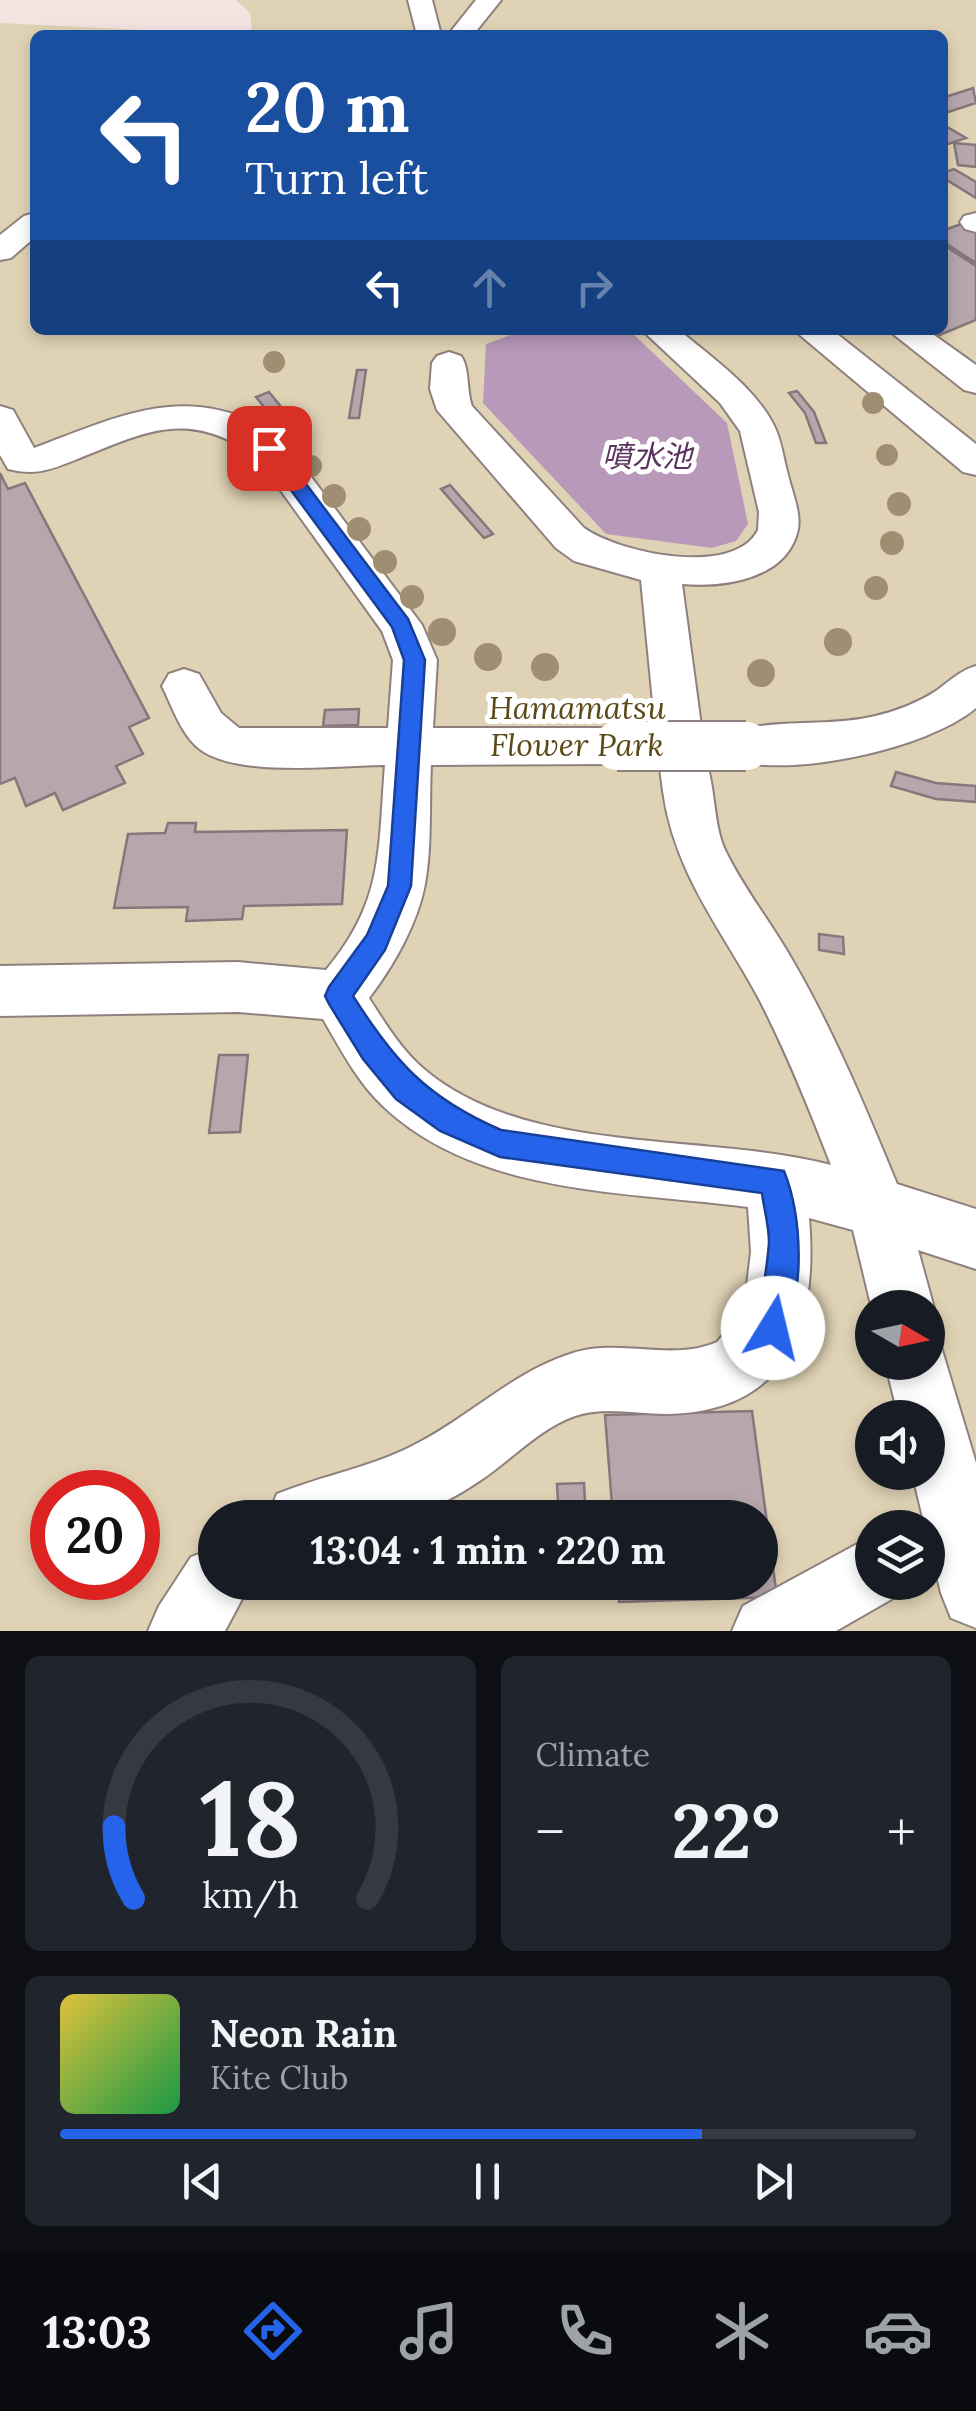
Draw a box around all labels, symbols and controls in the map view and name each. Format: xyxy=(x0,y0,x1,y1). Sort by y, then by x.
text: 20 m xyxy=(245,62,410,151)
icon: left xyxy=(80,70,210,200)
text: Turn left xyxy=(245,149,428,206)
icon: left xyxy=(357,260,412,315)
icon: ahead xyxy=(462,260,517,315)
icon: right xyxy=(567,260,622,315)
pin xyxy=(227,406,312,491)
icon: arrive xyxy=(242,421,297,476)
water label: 噴水池 xyxy=(602,437,695,475)
park label: Hamamatsu Flower Park xyxy=(488,687,666,765)
position arrow xyxy=(721,1276,825,1380)
north arrow xyxy=(855,1290,945,1380)
map controls xyxy=(855,1290,945,1600)
button: sound xyxy=(855,1400,945,1490)
speed limit sign: 20 xyxy=(30,1470,160,1600)
button: layers xyxy=(855,1510,945,1600)
text: 13:04 · 1 min · 220 m xyxy=(311,1526,666,1574)
text: Climate xyxy=(536,1734,650,1775)
text: 18 xyxy=(199,1751,301,1884)
text: 22° xyxy=(671,1783,780,1879)
text: − xyxy=(536,1797,565,1867)
text: + xyxy=(887,1797,916,1867)
text: km/h xyxy=(202,1872,299,1918)
text: Neon Rain xyxy=(210,2009,397,2057)
text: Kite Club xyxy=(210,2057,348,2098)
icon: previous xyxy=(175,2154,230,2209)
icon: pause xyxy=(460,2154,515,2209)
icon: next xyxy=(746,2154,801,2209)
icon: directions xyxy=(238,2296,308,2366)
icon: music xyxy=(394,2296,464,2366)
icon: phone xyxy=(550,2296,620,2366)
icon: climate xyxy=(707,2296,777,2366)
icon: car xyxy=(863,2296,933,2366)
text: 13:03 xyxy=(43,2303,152,2360)

